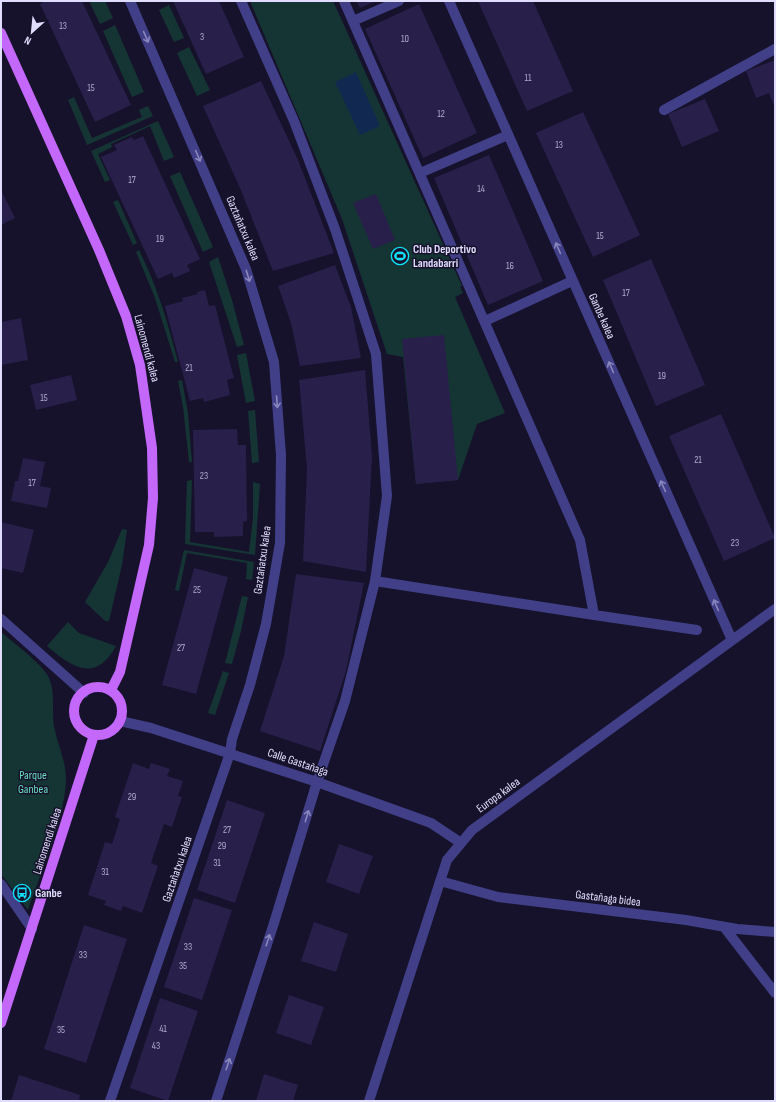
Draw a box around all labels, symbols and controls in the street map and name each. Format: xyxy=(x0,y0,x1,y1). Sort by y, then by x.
north arrow xyxy=(12,12,52,52)
house number: 13 xyxy=(59,20,67,32)
one-way arrow xyxy=(143,30,150,42)
house number: 3 xyxy=(200,31,204,43)
text: N xyxy=(22,33,33,48)
house number: 10 xyxy=(401,33,409,45)
house number: 11 xyxy=(525,72,532,84)
house number: 15 xyxy=(87,82,95,94)
house number: 12 xyxy=(437,108,445,120)
house number: 13 xyxy=(555,139,563,151)
one-way arrow xyxy=(195,149,203,161)
house number: 17 xyxy=(128,174,136,186)
house number: 14 xyxy=(477,183,485,195)
street label: Gaztañatxu kalea xyxy=(222,194,263,263)
house number: 15 xyxy=(596,230,604,242)
house number: 19 xyxy=(156,233,164,245)
place label: Club Deportivo Landabarri xyxy=(413,242,476,271)
one-way arrow xyxy=(554,243,561,255)
sports icon: Club Deportivo Landabarri xyxy=(390,246,410,266)
house number: 16 xyxy=(506,260,514,272)
one-way arrow xyxy=(245,269,252,282)
house number: 17 xyxy=(622,287,630,299)
street label: Ganbe kalea xyxy=(585,291,618,342)
street label: Lainomendi kalea xyxy=(130,313,163,384)
one-way arrow xyxy=(606,361,614,373)
house number: 21 xyxy=(185,362,193,374)
house number: 19 xyxy=(658,370,666,382)
house number: 15 xyxy=(40,392,48,404)
one-way arrow xyxy=(274,395,281,408)
house number: 21 xyxy=(694,454,702,466)
house number: 23 xyxy=(200,470,208,482)
house number: 17 xyxy=(28,477,36,489)
one-way arrow xyxy=(659,480,667,492)
street label: Gaztañatxu kalea xyxy=(250,525,275,595)
house number: 23 xyxy=(731,537,739,549)
house number: 25 xyxy=(193,584,201,596)
one-way arrow xyxy=(712,599,719,611)
house number: 27 xyxy=(177,642,185,654)
street label: Calle Gastañaga xyxy=(265,745,331,780)
park label: Parque Ganbea xyxy=(18,768,48,797)
street label: Europa kalea xyxy=(473,774,523,816)
house number: 29 xyxy=(128,791,136,803)
street label: Lainomendi kalea xyxy=(30,806,65,876)
one-way arrow xyxy=(304,810,311,823)
house number: 27 xyxy=(223,824,231,836)
street label: Gaztañatxu kalea xyxy=(159,834,196,904)
house number: 29 xyxy=(218,840,226,852)
house number: 31 xyxy=(213,857,221,869)
house number: 31 xyxy=(101,866,109,878)
bus stop icon: Ganbe xyxy=(12,883,32,903)
place label: Ganbe xyxy=(35,886,62,901)
street label: Gastañaga bidea xyxy=(574,887,642,910)
one-way arrow xyxy=(265,935,273,947)
house number: 33 xyxy=(184,941,192,953)
house number: 33 xyxy=(79,949,87,961)
house number: 35 xyxy=(179,960,187,972)
house number: 41 xyxy=(159,1023,167,1035)
house number: 35 xyxy=(57,1024,65,1036)
house number: 43 xyxy=(152,1040,160,1052)
one-way arrow xyxy=(225,1058,232,1071)

